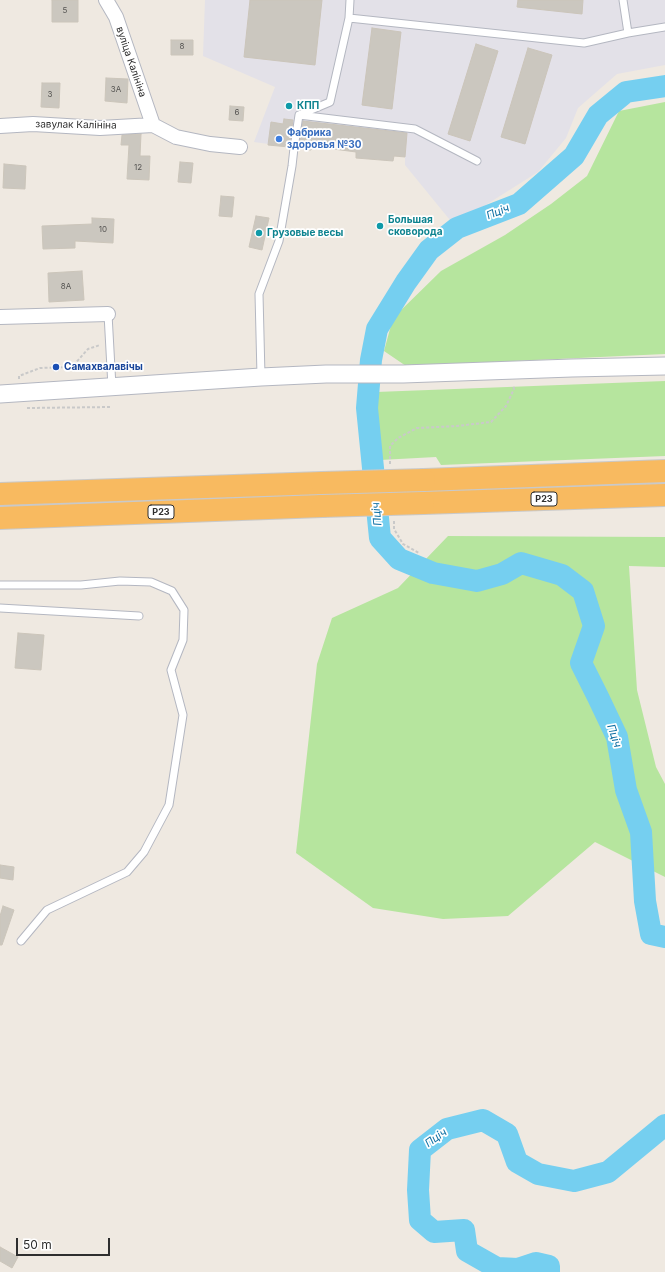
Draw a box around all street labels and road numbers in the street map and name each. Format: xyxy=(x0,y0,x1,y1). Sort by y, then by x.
street label: вуліца Калініна xyxy=(113,25,149,99)
street label: завулак Калініна xyxy=(35,118,117,132)
road number: Р23 xyxy=(531,492,557,506)
road number: Р23 xyxy=(148,505,174,519)

